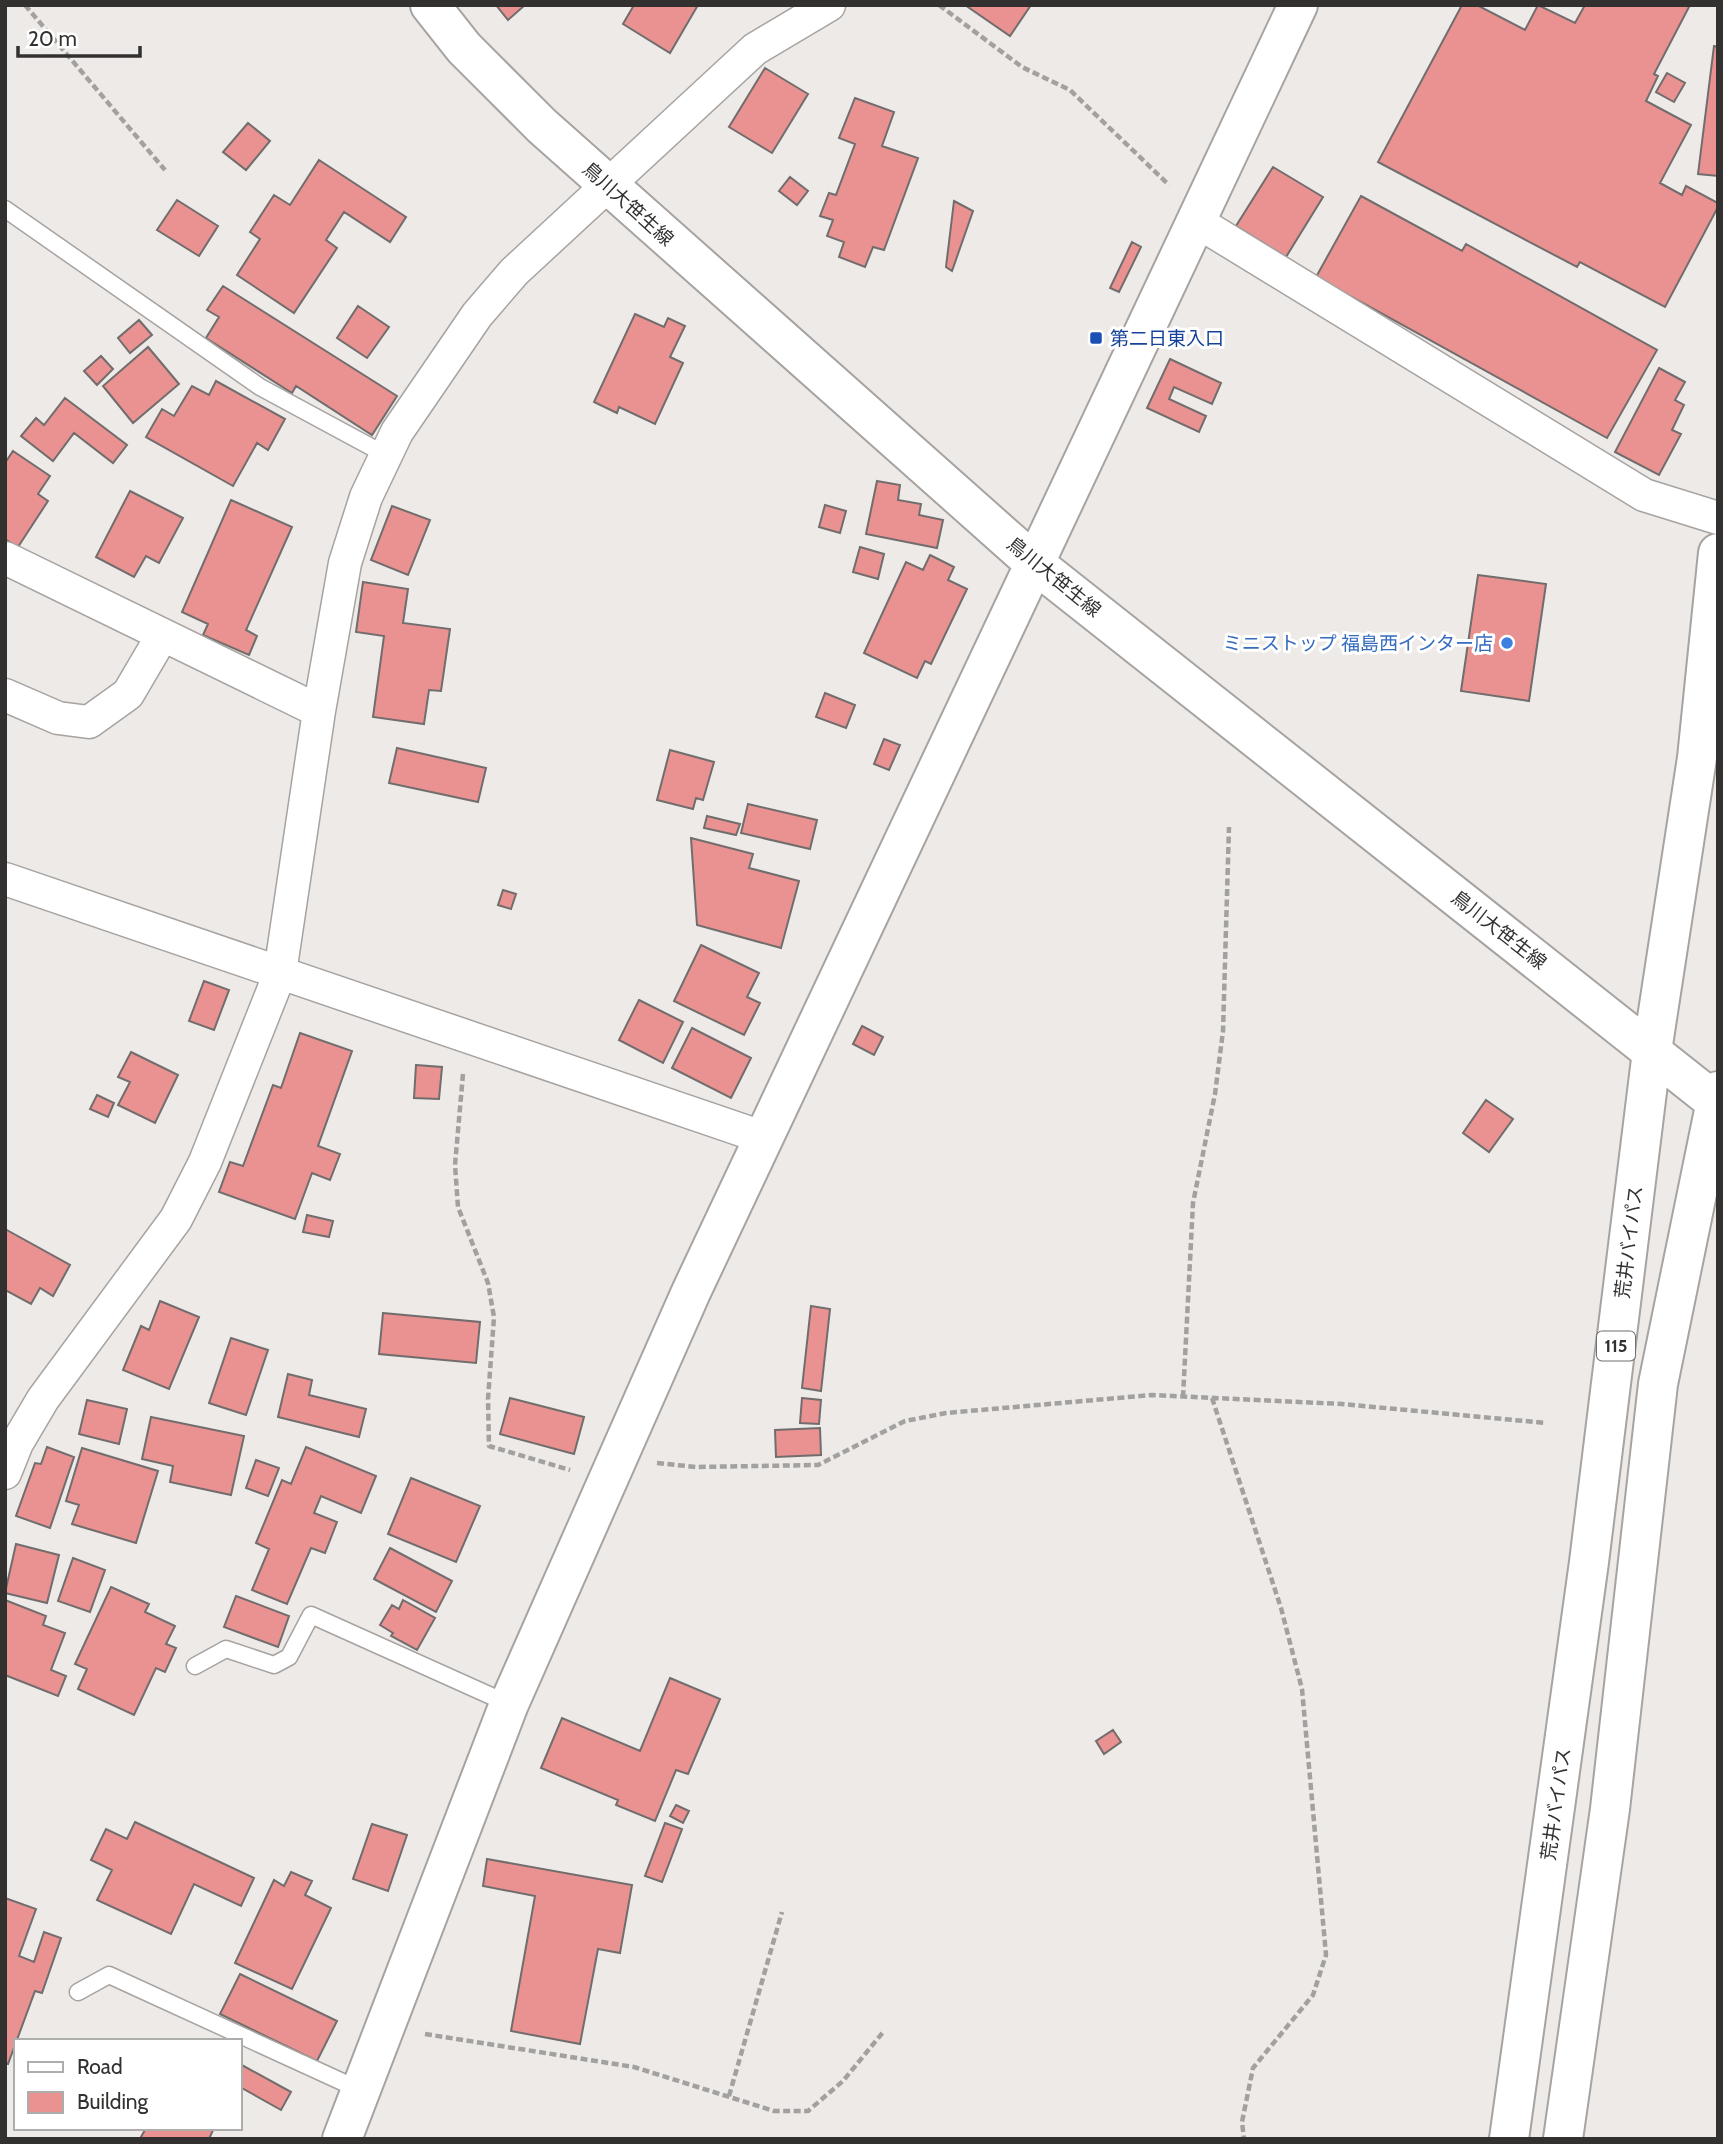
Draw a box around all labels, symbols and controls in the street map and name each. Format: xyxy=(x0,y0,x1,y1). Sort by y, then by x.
scale bar xyxy=(18,14,140,58)
text: 20 m xyxy=(28,26,77,51)
street label: 鳥川大笹生線 xyxy=(578,157,678,251)
place label: 第二日東入口 xyxy=(1110,327,1224,350)
marker: 第二日東入口 xyxy=(1088,330,1104,346)
street label: 鳥川大笹生線 xyxy=(1002,532,1106,622)
place label: ミニストップ 福島西インター店 xyxy=(1223,632,1493,655)
marker: ミニストップ 福島西インター店 xyxy=(1499,635,1515,651)
street label: 鳥川大笹生線 xyxy=(1447,886,1551,974)
street label: 荒井バイパス xyxy=(1611,1184,1647,1300)
road number: 115 xyxy=(1597,1331,1635,1360)
street label: 荒井バイパス xyxy=(1537,1746,1575,1862)
legend xyxy=(14,2039,242,2130)
text: Road xyxy=(77,2054,123,2079)
text: Building xyxy=(77,2089,149,2114)

